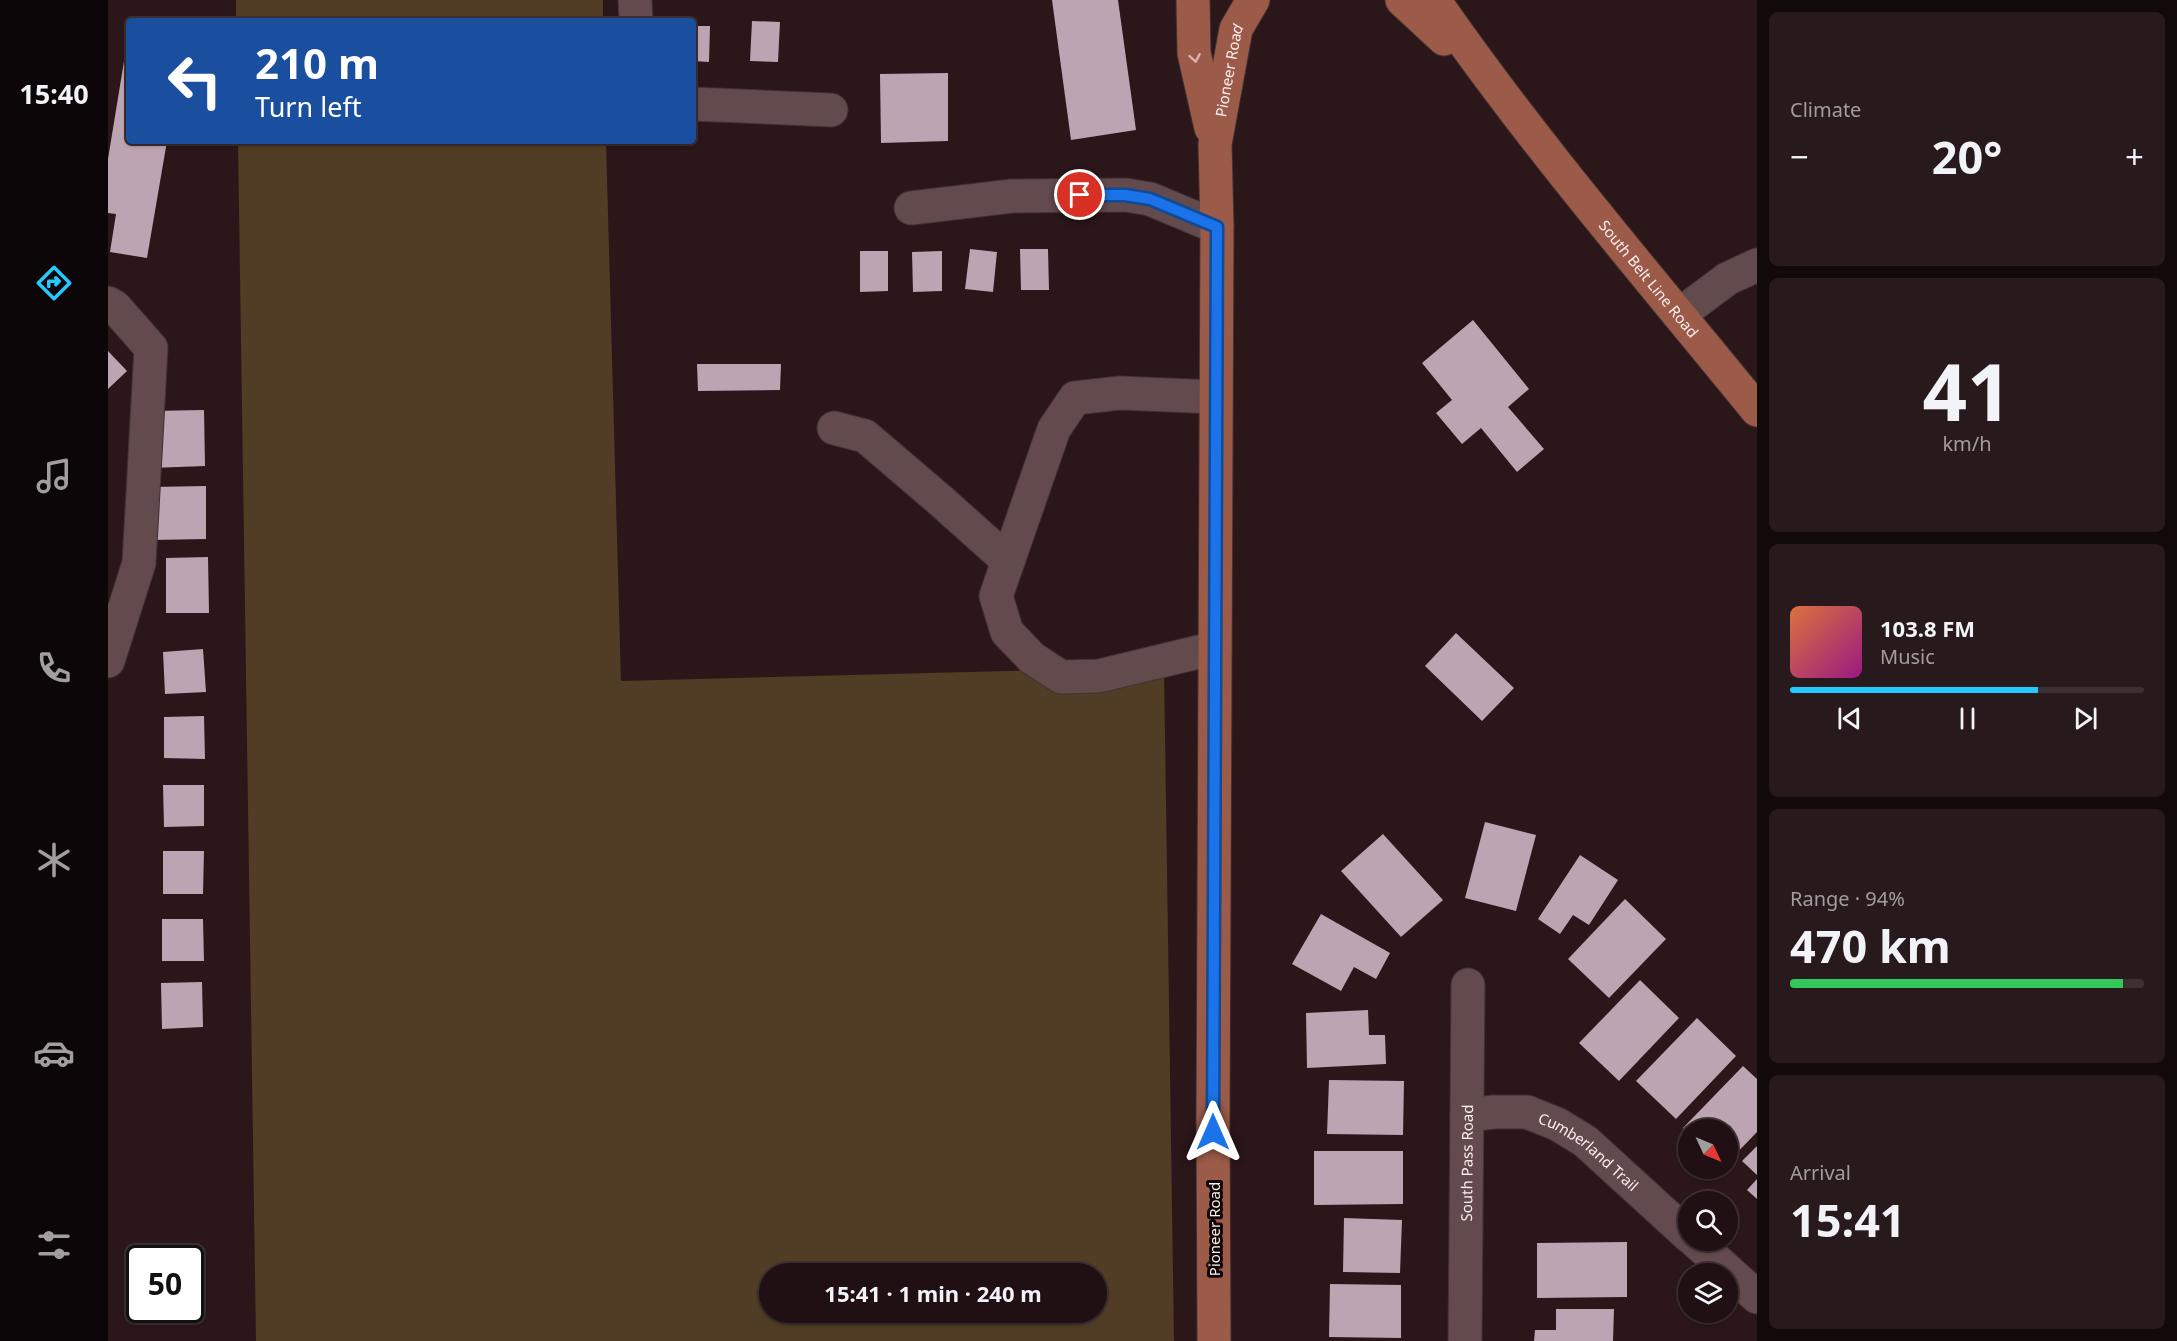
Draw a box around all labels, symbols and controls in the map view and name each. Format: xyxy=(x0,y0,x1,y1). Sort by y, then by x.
street label: Pioneer Road xyxy=(1210,19,1247,119)
text: 210 m xyxy=(255,34,379,91)
icon: left xyxy=(156,42,234,120)
one-way arrow xyxy=(1189,54,1201,63)
text: 15:40 xyxy=(19,75,89,112)
text: Turn left xyxy=(255,88,361,125)
text: Climate xyxy=(1790,96,1861,123)
text: 20° xyxy=(1932,126,2002,187)
text: − xyxy=(1790,134,1809,179)
text: + xyxy=(2125,134,2144,179)
pin xyxy=(1054,169,1105,220)
icon: arrive xyxy=(1063,178,1096,211)
street label: South Belt Line Road xyxy=(1595,216,1703,341)
icon: directions xyxy=(33,262,75,304)
text: 41 xyxy=(1922,338,2012,444)
text: km/h xyxy=(1942,430,1992,457)
icon: music xyxy=(33,455,75,497)
text: 103.8 FM xyxy=(1880,613,1975,643)
text: Music xyxy=(1880,643,1935,670)
icon: phone xyxy=(33,647,75,689)
icon: previous xyxy=(1833,702,1866,735)
icon: pause xyxy=(1951,702,1984,735)
icon: next xyxy=(2069,702,2102,735)
icon: climate xyxy=(33,839,75,881)
text: Range · 94% xyxy=(1790,885,1905,912)
text: 470 km xyxy=(1790,915,1951,976)
icon: car xyxy=(33,1032,75,1074)
position arrow xyxy=(1181,1100,1245,1164)
street label: South Pass Road xyxy=(1456,1104,1477,1222)
street label: Cumberland Trail xyxy=(1536,1108,1643,1195)
north arrow xyxy=(1678,1119,1738,1179)
map controls xyxy=(1678,1119,1738,1323)
text: Arrival xyxy=(1790,1159,1851,1186)
street label: Pioneer Road xyxy=(1204,1182,1224,1276)
text: 15:41 xyxy=(1790,1189,1906,1250)
button: search xyxy=(1678,1191,1738,1251)
icon: filters xyxy=(33,1224,75,1266)
speed limit sign: 50 xyxy=(126,1245,204,1323)
button: layers xyxy=(1678,1263,1738,1323)
text: 15:41 · 1 min · 240 m xyxy=(824,1278,1042,1308)

